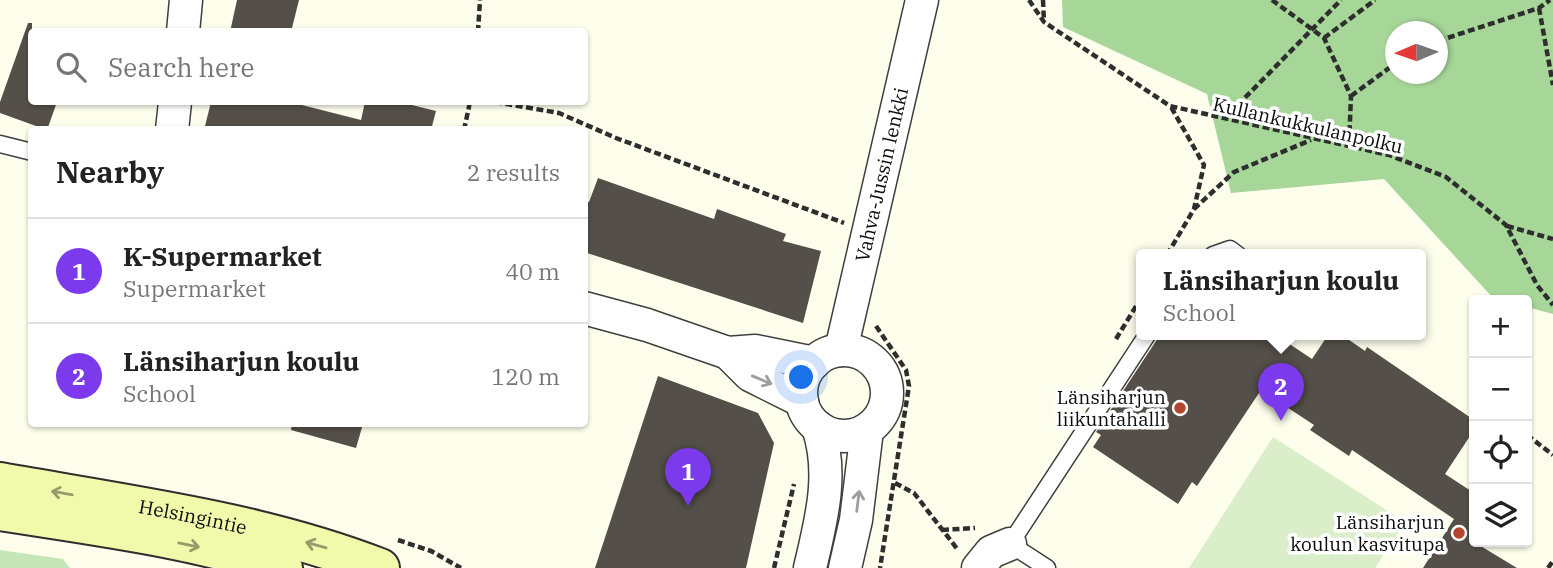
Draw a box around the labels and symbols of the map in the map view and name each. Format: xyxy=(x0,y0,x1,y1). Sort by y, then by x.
north arrow xyxy=(1385,21,1448,84)
street label: Vahva-Jussin lenkki xyxy=(850,85,913,264)
street label: Kullankukkulanpolku xyxy=(1211,91,1406,159)
your location xyxy=(784,360,818,394)
pin: 2 xyxy=(1258,363,1304,421)
one-way arrow xyxy=(751,374,773,387)
place label: Länsiharjun liikuntahalli xyxy=(1057,385,1166,431)
marker: Länsiharjun liikuntahalli xyxy=(1172,400,1188,416)
pin: 1 xyxy=(665,448,711,506)
one-way arrow xyxy=(51,486,74,500)
one-way arrow xyxy=(851,490,864,513)
street label: Helsingintie xyxy=(137,494,249,539)
place label: Länsiharjun koulun kasvitupa xyxy=(1290,510,1445,556)
marker: Länsiharjun koulun kasvitupa xyxy=(1451,525,1467,541)
one-way arrow xyxy=(177,538,200,552)
one-way arrow xyxy=(305,538,327,551)

